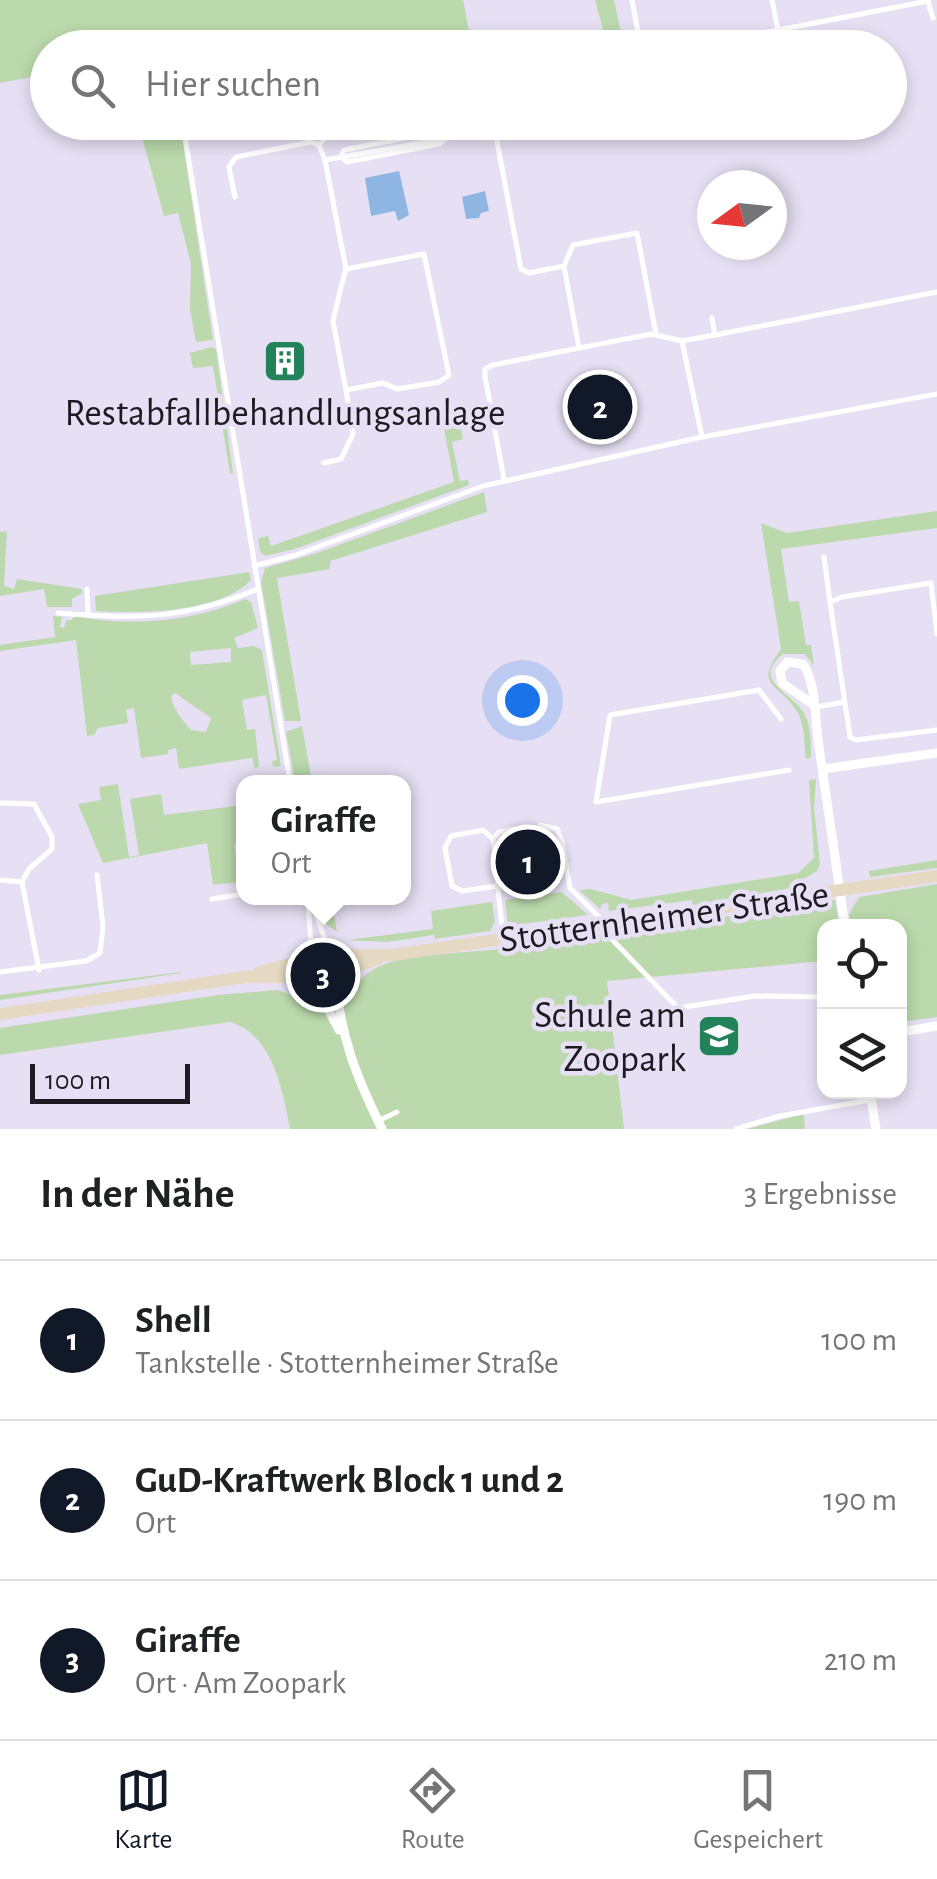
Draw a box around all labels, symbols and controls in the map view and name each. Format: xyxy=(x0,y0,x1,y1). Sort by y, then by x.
search box xyxy=(30,30,907,140)
icon: search xyxy=(65,58,120,113)
text: Hier suchen xyxy=(145,66,321,104)
north arrow xyxy=(697,170,787,260)
building icon: Restabfallbehandlungsanlage xyxy=(262,338,308,384)
pin: 2 xyxy=(568,370,632,444)
place label: Restabfallbehandlungsanlage xyxy=(65,395,505,433)
your location xyxy=(497,675,548,726)
popup xyxy=(236,775,411,905)
text: Giraffe xyxy=(271,802,376,840)
pin: 1 xyxy=(496,824,560,900)
text: Ort xyxy=(271,847,312,879)
street label: Stotternheimer Straße xyxy=(497,876,831,960)
map controls xyxy=(817,919,907,1099)
button: locate xyxy=(817,919,907,1009)
pin: 3 xyxy=(290,938,356,1012)
place label: Schule am Zoopark xyxy=(534,997,687,1079)
button: layers xyxy=(817,1009,907,1099)
school or university icon: Schule am Zoopark xyxy=(696,1013,742,1059)
scale bar xyxy=(30,1059,190,1104)
text: 100 m xyxy=(45,1067,111,1095)
text: In der Nähe xyxy=(40,1173,235,1215)
text: 3 Ergebnisse xyxy=(744,1178,897,1210)
text: Shell xyxy=(135,1302,212,1340)
text: 1 xyxy=(67,1324,78,1356)
text: 100 m xyxy=(821,1324,897,1356)
text: Tankstelle · Stotternheimer Straße xyxy=(135,1347,559,1379)
text: GuD-Kraftwerk Block 1 und 2 xyxy=(135,1462,564,1500)
text: 2 xyxy=(65,1484,80,1516)
text: 190 m xyxy=(823,1484,897,1516)
text: Ort xyxy=(135,1507,176,1539)
text: Giraffe xyxy=(135,1622,241,1660)
text: 3 xyxy=(66,1644,79,1676)
text: 210 m xyxy=(824,1644,897,1676)
text: Ort · Am Zoopark xyxy=(135,1667,346,1699)
tab: Karte xyxy=(114,1763,172,1857)
tab: Route xyxy=(401,1763,465,1857)
tab: Gespeichert xyxy=(693,1763,823,1857)

